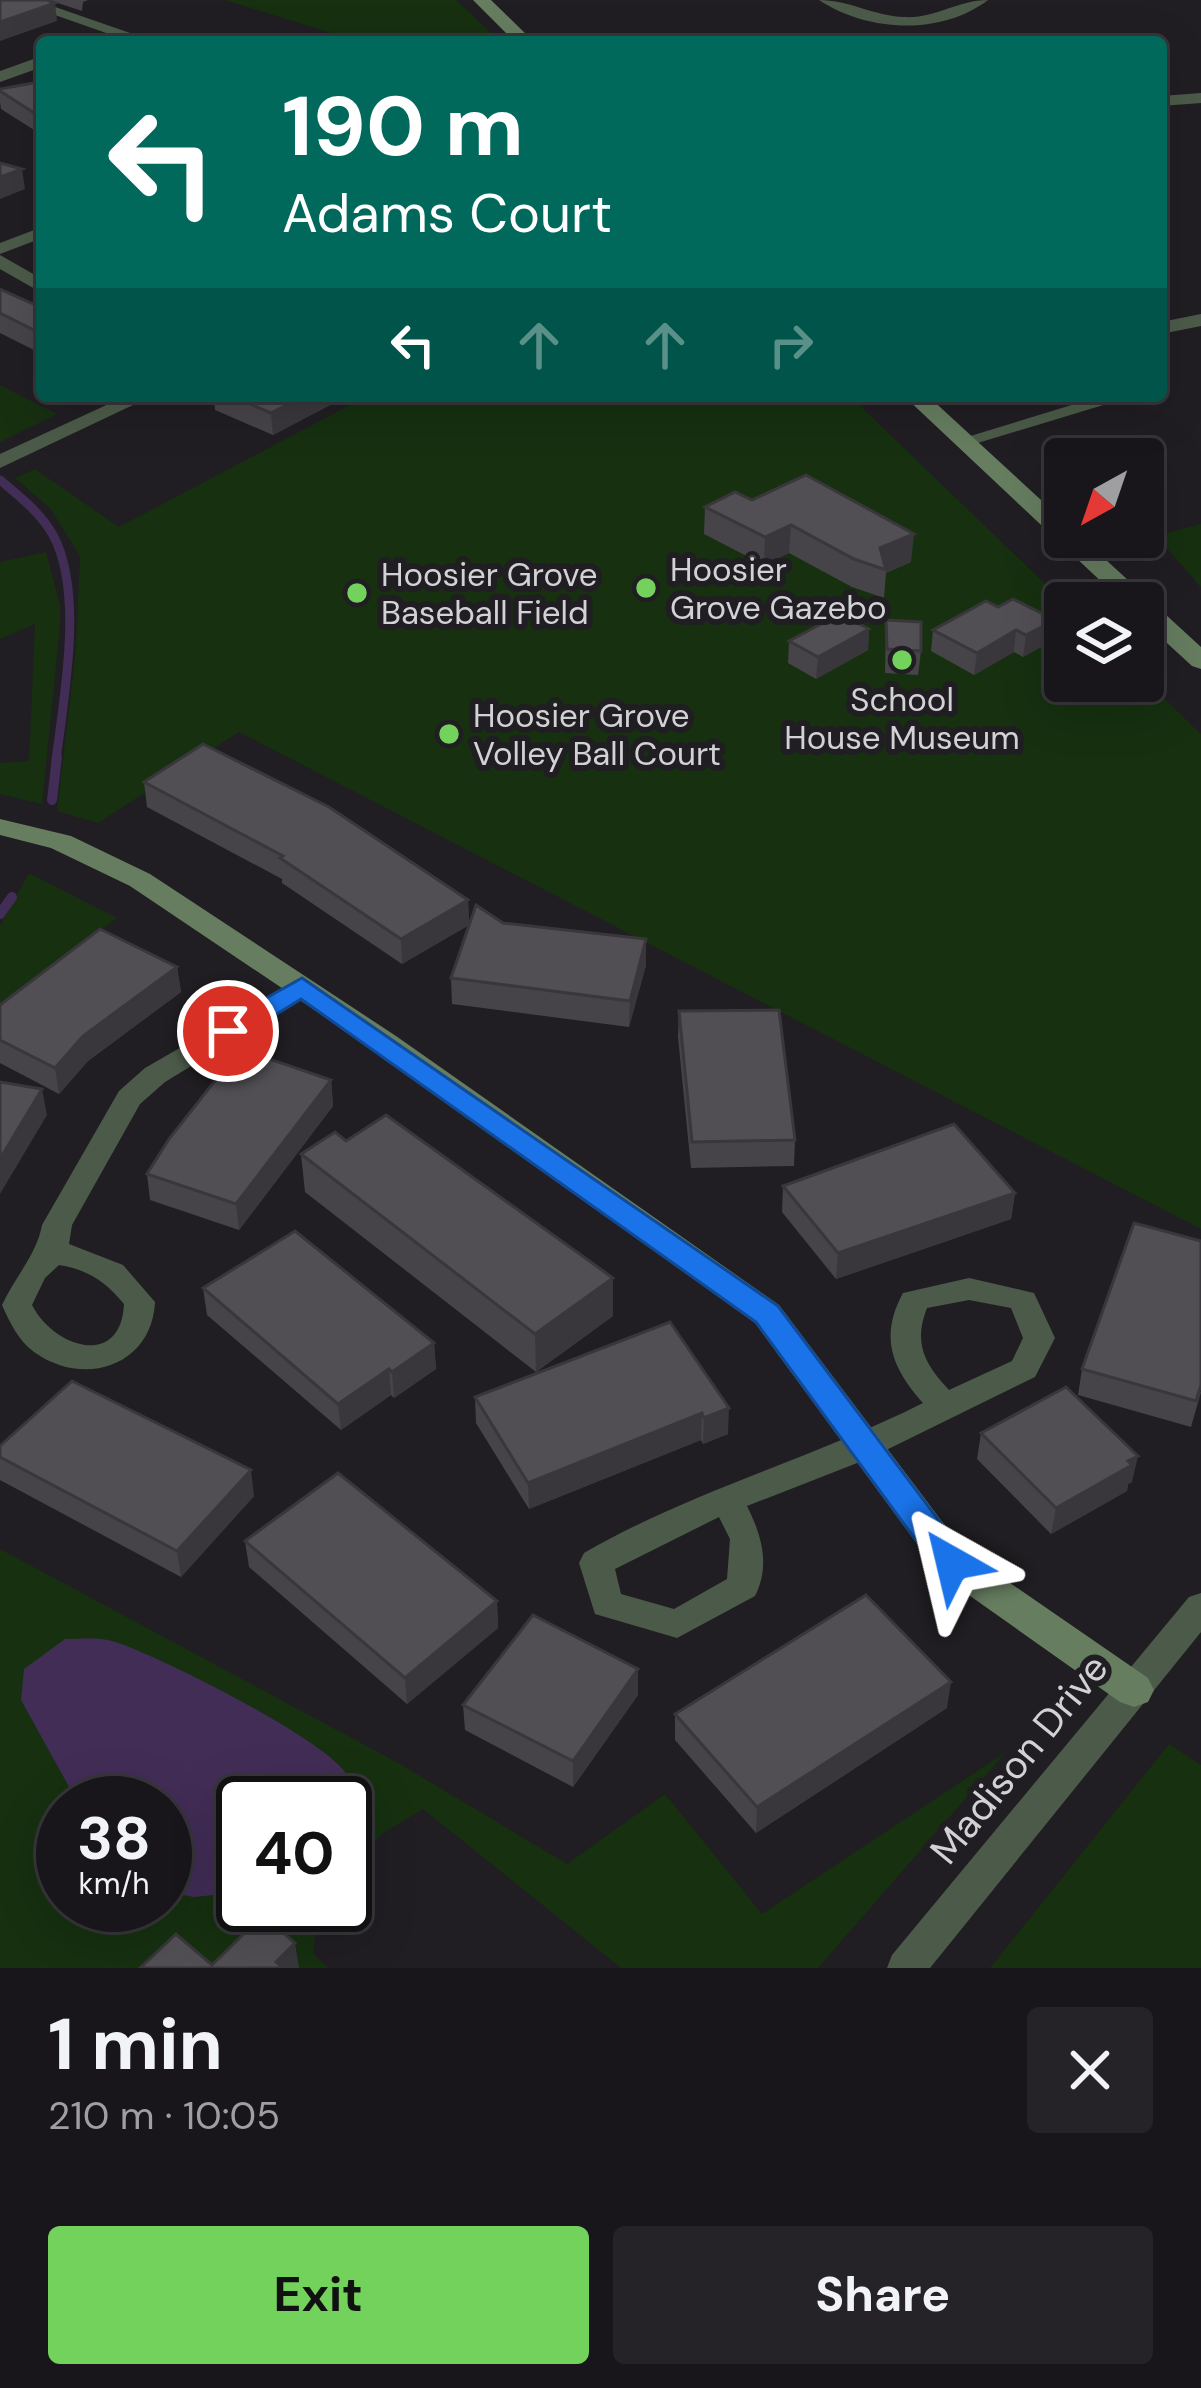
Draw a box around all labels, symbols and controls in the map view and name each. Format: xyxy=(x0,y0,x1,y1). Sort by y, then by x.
text: 190 m xyxy=(282,72,524,181)
icon: left xyxy=(84,84,240,240)
text: Adams Court xyxy=(282,178,612,249)
icon: left xyxy=(380,312,446,378)
icon: ahead xyxy=(506,312,572,378)
icon: ahead xyxy=(632,312,698,378)
icon: right xyxy=(758,312,824,378)
north arrow xyxy=(1044,438,1164,558)
map controls xyxy=(1044,438,1164,702)
place label: Hoosier Grove Gazebo xyxy=(670,548,886,629)
place label: Hoosier Grove Baseball Field xyxy=(381,553,597,634)
marker: Hoosier Grove Gazebo xyxy=(633,575,659,601)
marker: Hoosier Grove Baseball Field xyxy=(344,580,370,606)
button: layers xyxy=(1044,582,1164,702)
marker: School House Museum xyxy=(889,647,915,673)
place label: School House Museum xyxy=(784,678,1020,759)
place label: Hoosier Grove Volley Ball Court xyxy=(473,694,721,775)
marker: Hoosier Grove Volley Ball Court xyxy=(436,721,462,747)
pin xyxy=(177,980,279,1082)
icon: arrive xyxy=(195,998,261,1064)
position arrow xyxy=(889,1500,1015,1626)
street label: Madison Drive xyxy=(919,1644,1119,1874)
speed limit sign: 40 xyxy=(216,1776,372,1932)
text: 38 xyxy=(77,1799,151,1878)
text: km/h xyxy=(79,1864,149,1903)
text: 1 min xyxy=(48,1998,223,2091)
button: close xyxy=(1027,2007,1153,2133)
text: 210 m · 10:05 xyxy=(48,2090,280,2141)
button: Exit xyxy=(48,2226,589,2364)
button: Share xyxy=(613,2226,1153,2364)

